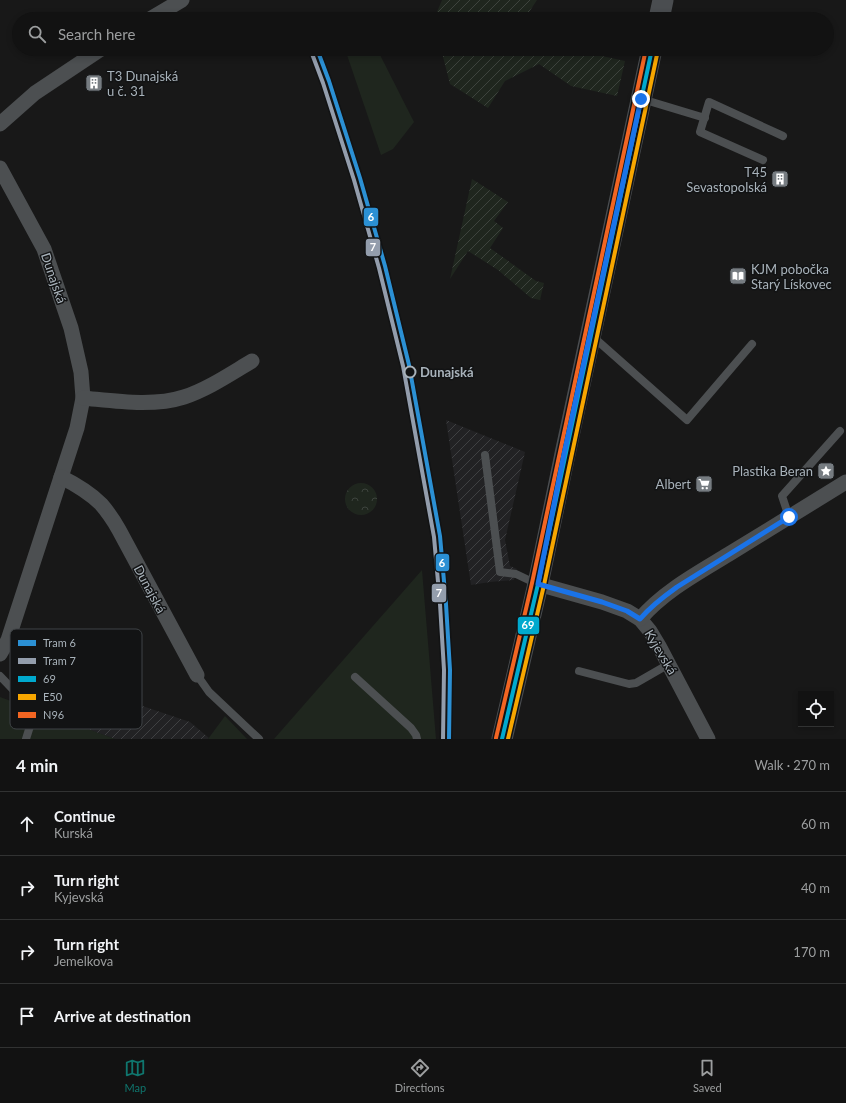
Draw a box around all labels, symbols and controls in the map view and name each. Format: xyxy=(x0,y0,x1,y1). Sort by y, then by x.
search box xyxy=(12,12,834,56)
icon: search xyxy=(26,23,48,45)
text: Search here xyxy=(58,25,135,43)
place label: T3 Dunajská u č. 31 xyxy=(107,68,178,99)
building icon: T3 Dunajská u č. 31 xyxy=(84,73,104,93)
route end xyxy=(632,90,650,108)
place label: T45 Sevastopolská xyxy=(686,164,767,195)
building icon: T45 Sevastopolská xyxy=(770,169,790,189)
line badge: 6 xyxy=(363,207,379,227)
text: 6 xyxy=(368,210,375,223)
line badge: 7 xyxy=(365,238,381,257)
text: 7 xyxy=(370,240,376,253)
street label: Dunajská xyxy=(38,251,70,305)
place label: KJM pobočka Starý Lískovec xyxy=(751,261,832,292)
library icon: KJM pobočka Starý Lískovec xyxy=(728,266,748,286)
place label: Dunajská xyxy=(420,364,474,380)
marker: Dunajská xyxy=(403,365,417,379)
place icon: Plastika Beran xyxy=(816,461,836,481)
place label: Plastika Beran xyxy=(732,463,813,479)
supermarket icon: Albert xyxy=(694,474,714,494)
place label: Albert xyxy=(656,476,691,492)
route start xyxy=(780,508,798,526)
line badge: 6 xyxy=(435,553,450,572)
text: 6 xyxy=(439,556,446,569)
street label: Dunajská xyxy=(131,562,169,616)
line badge: 7 xyxy=(431,583,447,603)
text: 7 xyxy=(436,586,442,599)
line badge: 69 xyxy=(517,616,540,635)
text: 69 xyxy=(522,618,534,631)
street label: Kyjevská xyxy=(641,627,681,677)
legend xyxy=(10,629,142,729)
text: Tram 6 xyxy=(43,636,76,649)
text: Tram 7 xyxy=(43,654,76,667)
text: 69 xyxy=(43,672,56,685)
text: E50 xyxy=(43,690,63,703)
map controls xyxy=(798,691,834,727)
button: locate xyxy=(798,691,834,727)
text: N96 xyxy=(43,708,64,721)
text: 4 min xyxy=(16,755,58,776)
text: Walk · 270 m xyxy=(754,757,830,773)
text: Continue xyxy=(54,807,115,825)
icon: ahead xyxy=(16,813,38,835)
text: 60 m xyxy=(801,816,830,832)
text: Kurská xyxy=(54,825,93,841)
text: Turn right xyxy=(54,871,119,889)
icon: right xyxy=(16,877,38,899)
text: 40 m xyxy=(801,880,830,896)
text: Kyjevská xyxy=(54,889,104,905)
text: Turn right xyxy=(54,935,119,953)
icon: right xyxy=(16,941,38,963)
text: 170 m xyxy=(793,944,830,960)
text: Jemelkova xyxy=(54,953,113,969)
icon: arrive xyxy=(16,1005,38,1027)
text: Arrive at destination xyxy=(54,1007,191,1025)
tab: Map xyxy=(124,1057,146,1094)
tab: Directions xyxy=(395,1057,444,1094)
tab: Saved xyxy=(693,1057,722,1094)

